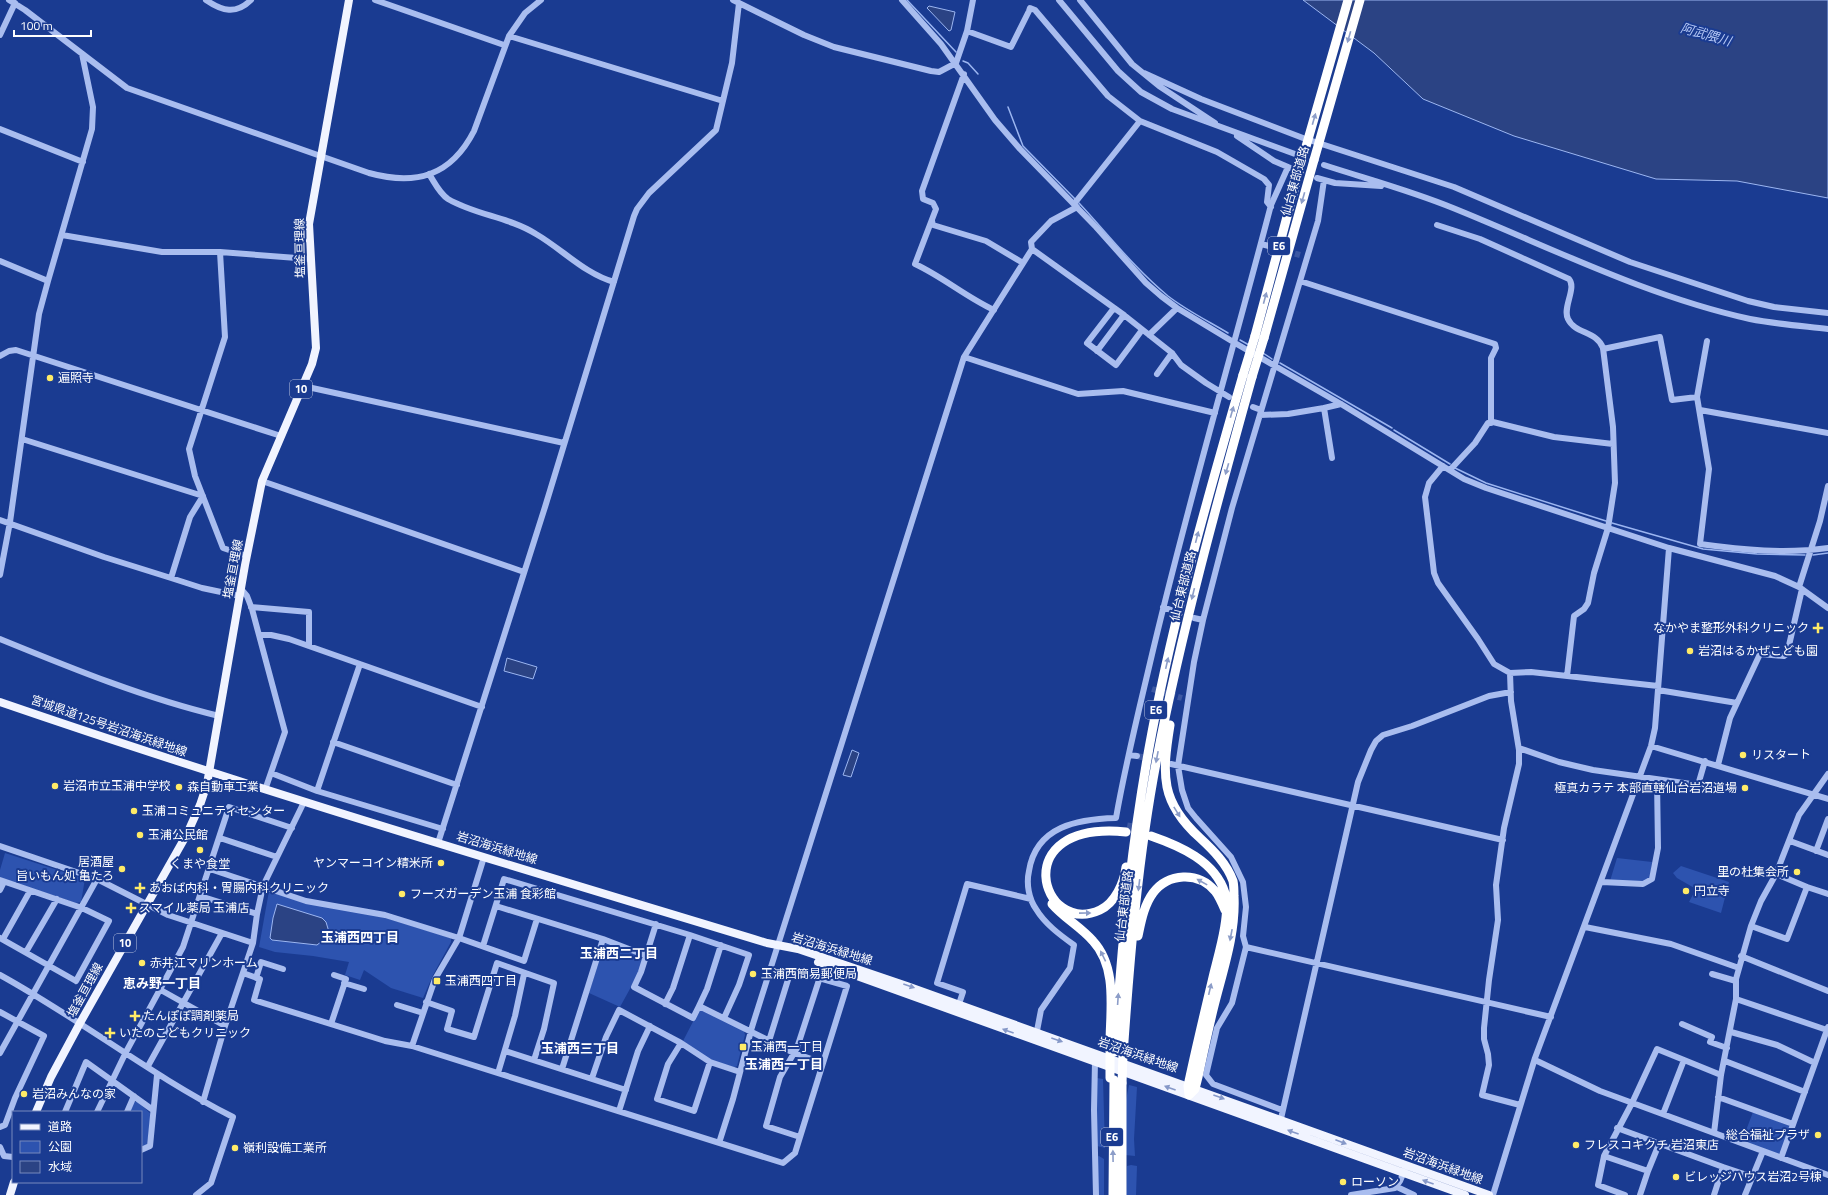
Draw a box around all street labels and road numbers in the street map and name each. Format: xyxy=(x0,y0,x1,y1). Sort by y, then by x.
street label: 仙台東部道路 xyxy=(1275,144,1314,218)
street label: 塩釜亘理線 xyxy=(289,218,310,278)
road number: E6 xyxy=(1268,237,1290,255)
road number: 10 xyxy=(290,380,312,398)
street label: 塩釜亘理線 xyxy=(217,538,248,600)
street label: 仙台東部道路 xyxy=(1165,549,1200,623)
street label: 宮城県道125号岩沼海浜緑地線 xyxy=(28,690,190,761)
road number: E6 xyxy=(1145,701,1167,719)
street label: 岩沼海浜緑地線 xyxy=(454,826,540,869)
street label: 仙台東部道路 xyxy=(1110,869,1137,943)
street label: 岩沼海浜緑地線 xyxy=(789,927,875,970)
road number: 10 xyxy=(114,934,136,952)
street label: 塩釜亘理線 xyxy=(62,959,107,1021)
street label: 岩沼海浜緑地線 xyxy=(1095,1032,1181,1077)
road number: E6 xyxy=(1101,1128,1123,1146)
street label: 岩沼海浜緑地線 xyxy=(1400,1142,1486,1189)

